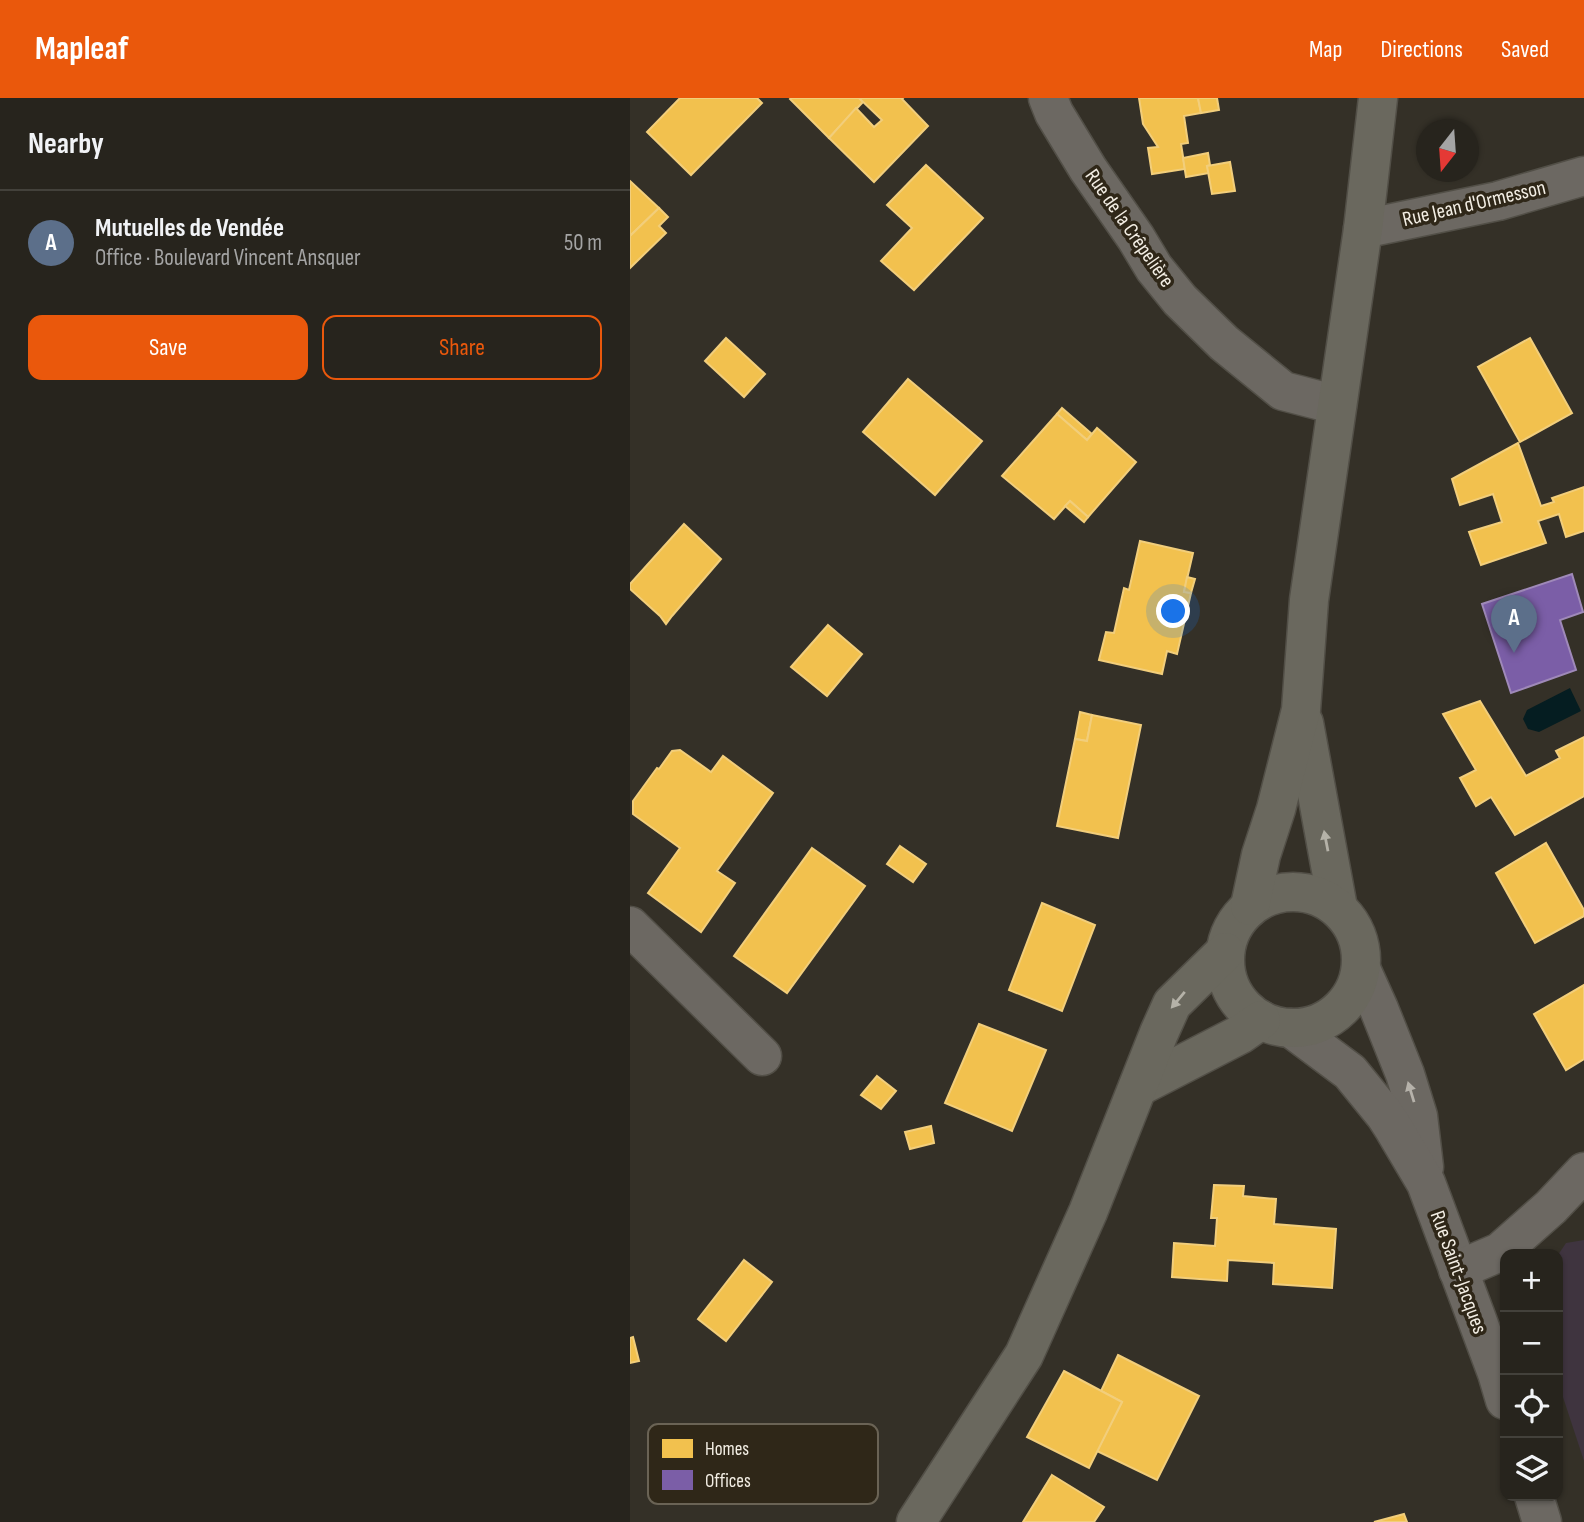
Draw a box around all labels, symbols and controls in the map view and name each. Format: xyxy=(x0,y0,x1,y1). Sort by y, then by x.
text: Mapleaf xyxy=(35,29,128,69)
text: Map xyxy=(1309,35,1342,64)
text: Directions xyxy=(1380,35,1463,64)
text: Saved xyxy=(1501,35,1549,64)
north arrow xyxy=(1416,119,1479,182)
text: Nearby xyxy=(28,126,104,162)
street label: Rue de la Crêpelière xyxy=(1080,164,1180,292)
street label: Rue Jean d'Ormesson xyxy=(1400,175,1548,232)
text: Mutuelles de Vendée xyxy=(95,213,284,244)
text: A xyxy=(46,229,56,257)
text: 50 m xyxy=(564,229,602,257)
text: Office · Boulevard Vincent Ansquer xyxy=(95,244,361,272)
button: Save xyxy=(28,315,308,380)
button: Share xyxy=(322,315,602,380)
your location xyxy=(1156,594,1190,628)
pin: A xyxy=(1491,595,1537,653)
one-way arrow xyxy=(1320,830,1331,852)
one-way arrow xyxy=(1170,991,1185,1009)
one-way arrow xyxy=(1405,1081,1415,1102)
street label: Rue Saint-Jacques xyxy=(1425,1207,1492,1337)
map controls xyxy=(1500,1249,1563,1501)
button: + xyxy=(1500,1249,1563,1312)
button: − xyxy=(1500,1312,1563,1375)
button: locate xyxy=(1500,1375,1563,1438)
legend xyxy=(648,1424,878,1504)
text: Homes xyxy=(705,1438,749,1461)
button: layers xyxy=(1500,1438,1563,1501)
text: Offices xyxy=(705,1470,751,1493)

